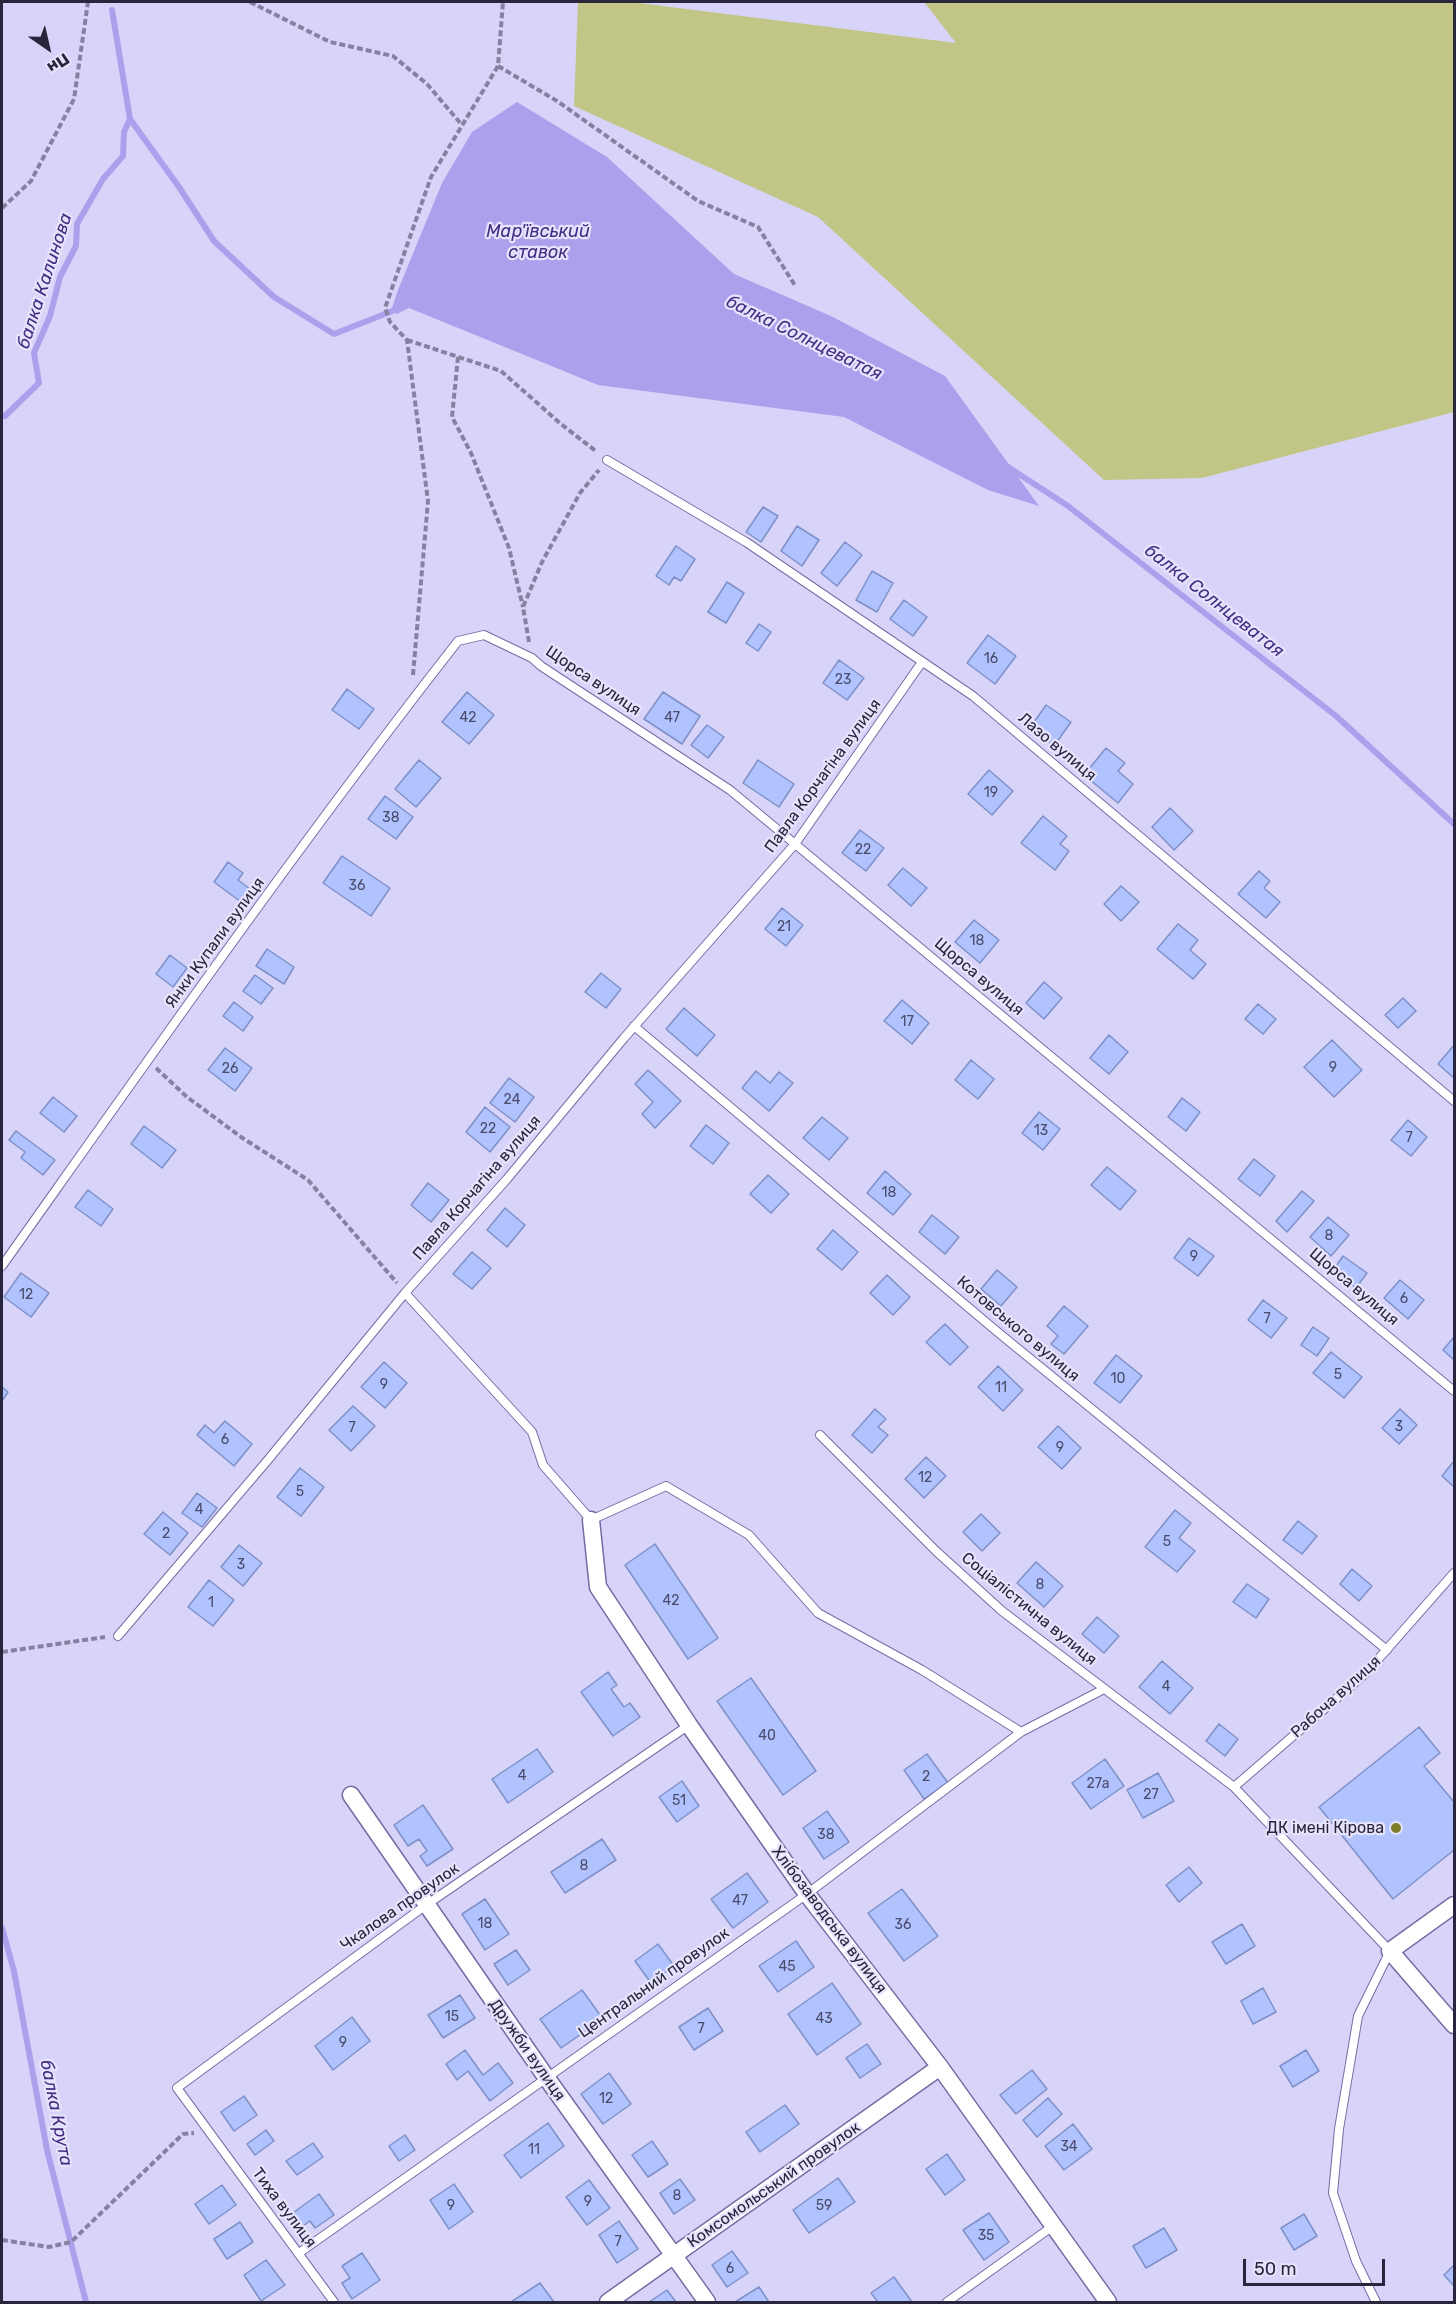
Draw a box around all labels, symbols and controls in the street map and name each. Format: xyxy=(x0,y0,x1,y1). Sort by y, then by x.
north arrow xyxy=(18,18,78,78)
text: Пн xyxy=(44,49,73,77)
water label: балка Калинова xyxy=(13,210,77,352)
water label: Мар'ївський ставок xyxy=(486,221,590,264)
water label: балка Солнцеватая xyxy=(722,291,886,385)
water label: балка Солнцеватая xyxy=(1140,540,1288,662)
street label: Щорса вулиця xyxy=(542,642,644,720)
house number: 16 xyxy=(984,651,998,667)
house number: 23 xyxy=(835,672,851,688)
street label: Павла Корчагіна вулиця xyxy=(761,695,885,857)
street label: Лазо вулиця xyxy=(1014,709,1100,785)
house number: 42 xyxy=(460,710,476,726)
house number: 47 xyxy=(664,710,680,726)
house number: 19 xyxy=(984,785,998,801)
house number: 38 xyxy=(382,810,400,826)
house number: 22 xyxy=(855,842,871,858)
street label: Янки Купали вулиця xyxy=(161,874,269,1012)
house number: 36 xyxy=(349,878,365,894)
house number: 21 xyxy=(777,919,791,935)
house number: 18 xyxy=(970,933,984,949)
street label: Щорса вулиця xyxy=(930,934,1028,1020)
house number: 17 xyxy=(900,1014,914,1030)
house number: 9 xyxy=(1329,1060,1337,1076)
house number: 26 xyxy=(222,1061,238,1077)
house number: 24 xyxy=(504,1092,520,1108)
street label: Павла Корчагіна вулиця xyxy=(409,1112,545,1264)
house number: 22 xyxy=(480,1121,496,1137)
house number: 13 xyxy=(1034,1123,1048,1139)
house number: 7 xyxy=(1405,1130,1413,1146)
house number: 18 xyxy=(882,1185,896,1201)
house number: 8 xyxy=(1325,1228,1333,1244)
street label: Щорса вулиця xyxy=(1305,1244,1403,1330)
house number: 9 xyxy=(1190,1249,1198,1265)
street label: Котовського вулиця xyxy=(953,1272,1083,1386)
house number: 12 xyxy=(19,1287,33,1303)
house number: 6 xyxy=(1400,1291,1408,1307)
house number: 7 xyxy=(1263,1311,1271,1327)
house number: 5 xyxy=(1334,1367,1342,1383)
house number: 10 xyxy=(1111,1371,1125,1387)
house number: 9 xyxy=(380,1377,388,1393)
house number: 11 xyxy=(995,1380,1007,1396)
house number: 3 xyxy=(1395,1419,1403,1435)
house number: 7 xyxy=(348,1420,356,1436)
house number: 6 xyxy=(221,1432,229,1448)
house number: 9 xyxy=(1056,1440,1064,1456)
house number: 12 xyxy=(918,1470,932,1486)
house number: 5 xyxy=(296,1484,304,1500)
house number: 4 xyxy=(195,1502,203,1518)
house number: 2 xyxy=(162,1526,170,1542)
house number: 5 xyxy=(1163,1534,1171,1550)
street label: Соціалістична вулиця xyxy=(957,1549,1101,1669)
house number: 3 xyxy=(237,1557,245,1573)
house number: 8 xyxy=(1036,1577,1044,1593)
house number: 42 xyxy=(663,1593,679,1609)
house number: 1 xyxy=(208,1595,214,1611)
street label: Рабоча вулиця xyxy=(1287,1652,1385,1742)
house number: 4 xyxy=(1162,1679,1170,1695)
house number: 40 xyxy=(758,1728,776,1744)
house number: 4 xyxy=(518,1768,526,1784)
house number: 2 xyxy=(922,1769,930,1785)
house number: 27а xyxy=(1086,1776,1110,1792)
house number: 27 xyxy=(1143,1787,1159,1803)
house number: 51 xyxy=(672,1793,686,1809)
place label: ДК імені Кірова xyxy=(1267,1818,1384,1838)
marker: ДК імені Кірова xyxy=(1389,1821,1403,1835)
house number: 38 xyxy=(817,1827,835,1843)
street label: Хлібозаводська вулиця xyxy=(767,1843,891,1997)
house number: 8 xyxy=(580,1858,588,1874)
street label: Чкалова провулок xyxy=(337,1859,463,1955)
house number: 47 xyxy=(732,1893,748,1909)
house number: 18 xyxy=(478,1916,492,1932)
house number: 36 xyxy=(895,1917,911,1933)
street label: Центральний провулок xyxy=(575,1924,733,2042)
house number: 45 xyxy=(778,1959,796,1975)
street label: Дружби вулиця xyxy=(485,1995,569,2105)
house number: 15 xyxy=(445,2009,459,2025)
house number: 43 xyxy=(815,2011,833,2027)
house number: 7 xyxy=(697,2021,705,2037)
house number: 9 xyxy=(339,2035,347,2051)
water label: балка Крута xyxy=(35,2058,77,2168)
house number: 12 xyxy=(599,2091,613,2107)
street label: Комсомольський провулок xyxy=(684,2118,864,2252)
house number: 34 xyxy=(1060,2139,1078,2155)
house number: 11 xyxy=(528,2142,540,2158)
street label: Тиха вулиця xyxy=(248,2164,320,2252)
house number: 8 xyxy=(673,2188,681,2204)
house number: 9 xyxy=(584,2194,592,2210)
house number: 9 xyxy=(447,2198,455,2214)
house number: 59 xyxy=(816,2198,832,2214)
house number: 35 xyxy=(978,2228,994,2244)
house number: 7 xyxy=(614,2234,622,2250)
scale bar xyxy=(1246,2247,1388,2285)
text: 50 m xyxy=(1254,2258,1297,2280)
house number: 6 xyxy=(726,2261,734,2277)

